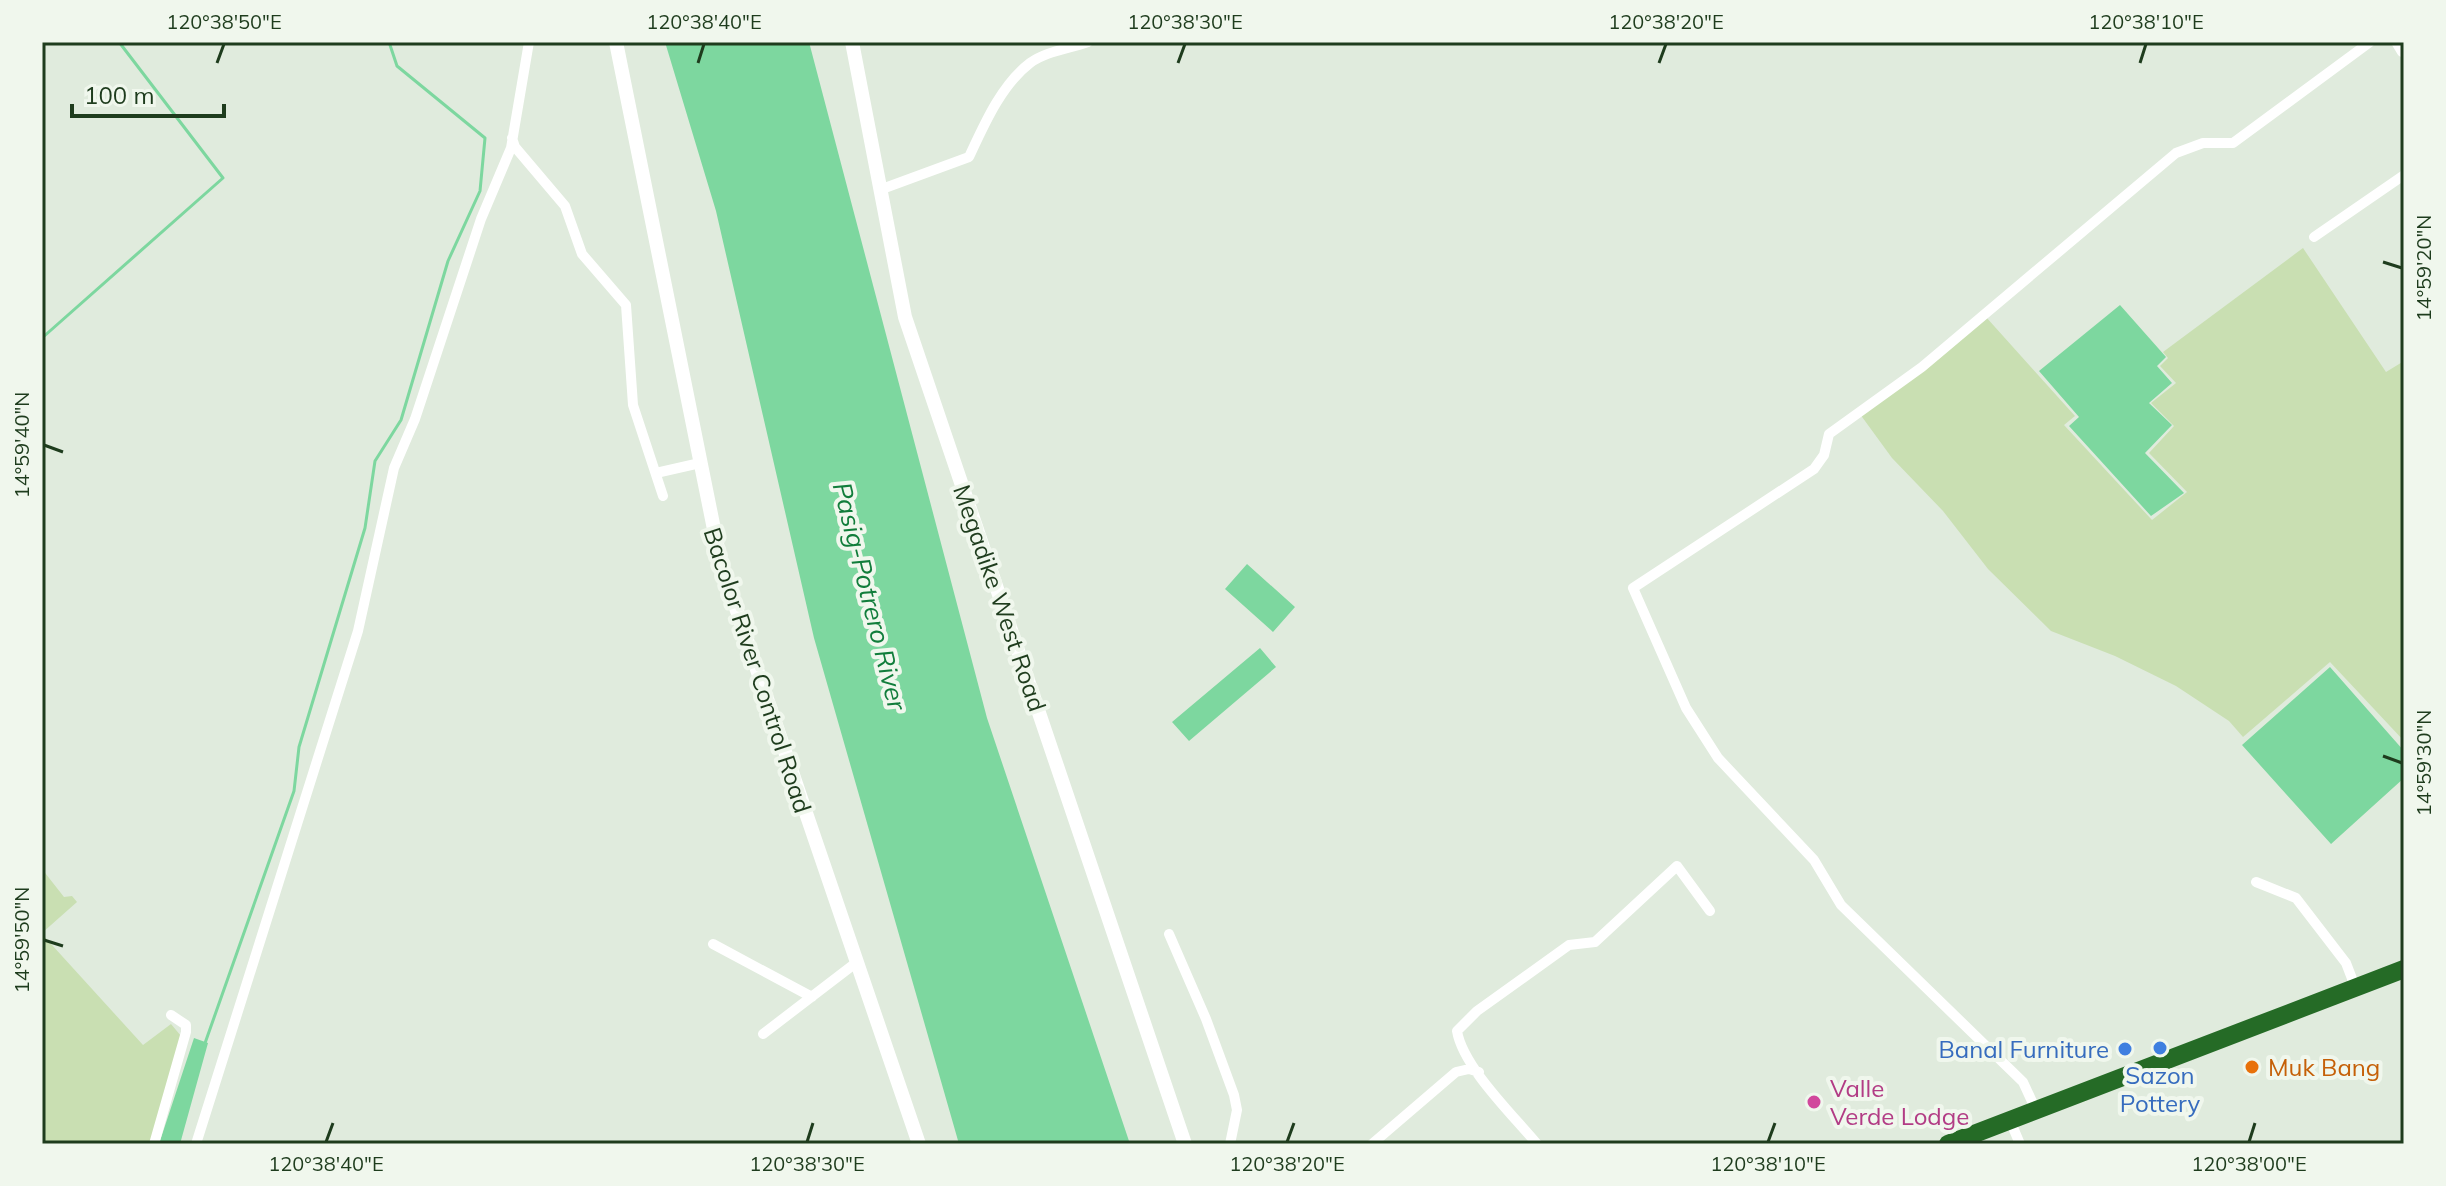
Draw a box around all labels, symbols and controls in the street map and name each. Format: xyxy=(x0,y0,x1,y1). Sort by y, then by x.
text: 120°38'50"E xyxy=(166,9,282,34)
text: 120°38'40"E xyxy=(646,9,762,34)
text: 120°38'30"E xyxy=(1127,9,1243,34)
text: 120°38'20"E xyxy=(1608,9,1724,34)
text: 120°38'10"E xyxy=(2088,9,2204,34)
scale bar xyxy=(72,68,224,118)
text: 100 m xyxy=(84,80,155,110)
text: 14°59'20"N xyxy=(2411,215,2436,321)
text: 14°59'40"N xyxy=(9,392,34,498)
water label: Pasig-Potrero River xyxy=(826,479,915,715)
street label: Megadike West Road xyxy=(947,481,1053,715)
street label: Bacolor River Control Road xyxy=(698,524,818,816)
text: 14°59'30"N xyxy=(2411,710,2436,816)
text: 14°59'50"N xyxy=(9,887,34,993)
place label: Banal Furniture xyxy=(1938,1034,2109,1064)
marker: Sazon Pottery xyxy=(2151,1039,2169,1057)
marker: Banal Furniture xyxy=(2116,1040,2134,1058)
place label: Muk Bang xyxy=(2268,1052,2380,1082)
marker: Muk Bang xyxy=(2243,1058,2261,1076)
place label: Sazon Pottery xyxy=(2120,1060,2200,1118)
place label: Valle Verde Lodge xyxy=(1830,1073,1969,1131)
marker: Valle Verde Lodge xyxy=(1805,1093,1823,1111)
text: 120°38'40"E xyxy=(268,1151,384,1176)
text: 120°38'30"E xyxy=(749,1151,865,1176)
text: 120°38'20"E xyxy=(1229,1151,1345,1176)
text: 120°38'10"E xyxy=(1710,1151,1826,1176)
text: 120°38'00"E xyxy=(2191,1151,2307,1176)

